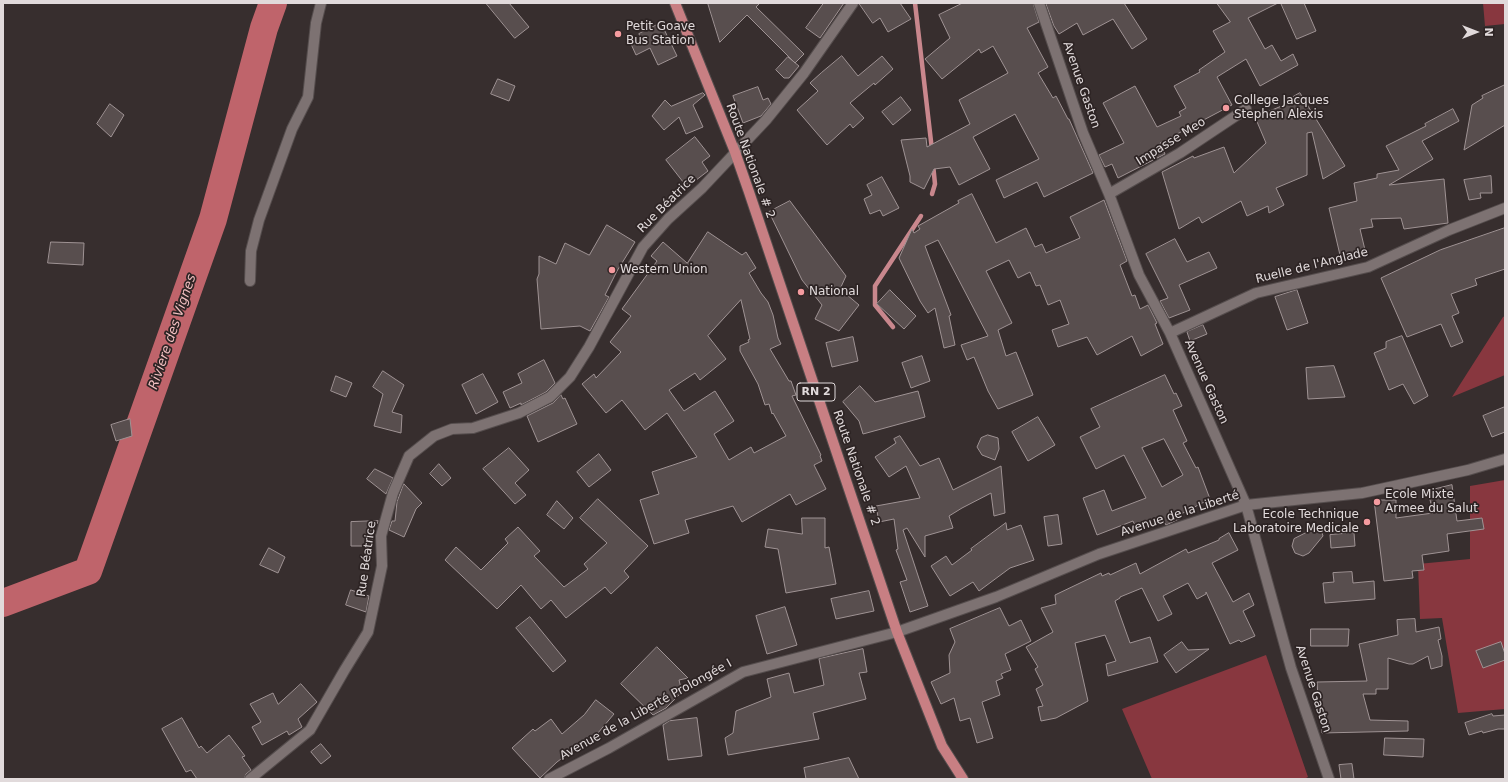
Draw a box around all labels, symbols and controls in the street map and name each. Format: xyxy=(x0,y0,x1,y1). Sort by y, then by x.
north arrow xyxy=(1456,12,1496,52)
place label: Petit Goave Bus Station xyxy=(626,20,695,48)
text: N xyxy=(1482,27,1495,37)
marker: Petit Goave Bus Station xyxy=(613,29,623,39)
street label: Avenue Gaston xyxy=(1059,40,1103,130)
place label: College Jacques Stephen Alexis xyxy=(1234,94,1329,122)
street label: Route Nationale # 2 xyxy=(722,102,778,220)
marker: College Jacques Stephen Alexis xyxy=(1221,103,1231,113)
street label: Impasse Meo xyxy=(1134,115,1208,169)
street label: Rue Béatrice xyxy=(635,172,699,236)
street label: Ruelle de l'Anglade xyxy=(1254,245,1370,287)
place label: Western Union xyxy=(620,263,708,277)
marker: Western Union xyxy=(607,265,617,275)
water label: Riviere des Vignes xyxy=(146,273,200,391)
place label: National xyxy=(809,285,859,299)
marker: National xyxy=(796,287,806,297)
street label: Avenue Gaston xyxy=(1181,338,1231,426)
road number: RN 2 xyxy=(797,383,835,401)
street label: Route Nationale # 2 xyxy=(829,408,883,528)
street label: Avenue de la Liberté xyxy=(1119,488,1241,540)
place label: Ecole Mixte Armee du Salut xyxy=(1385,488,1478,516)
marker: Ecole Mixte Armee du Salut xyxy=(1372,497,1382,507)
place label: Ecole Technique Laboratoire Medicale xyxy=(1233,508,1359,536)
marker: Ecole Technique Laboratoire Medicale xyxy=(1362,517,1372,527)
street label: Rue Béatrice xyxy=(355,520,379,598)
street label: Avenue Gaston xyxy=(1292,644,1334,734)
street label: Avenue de la Liberté Prolongée I xyxy=(557,657,735,763)

